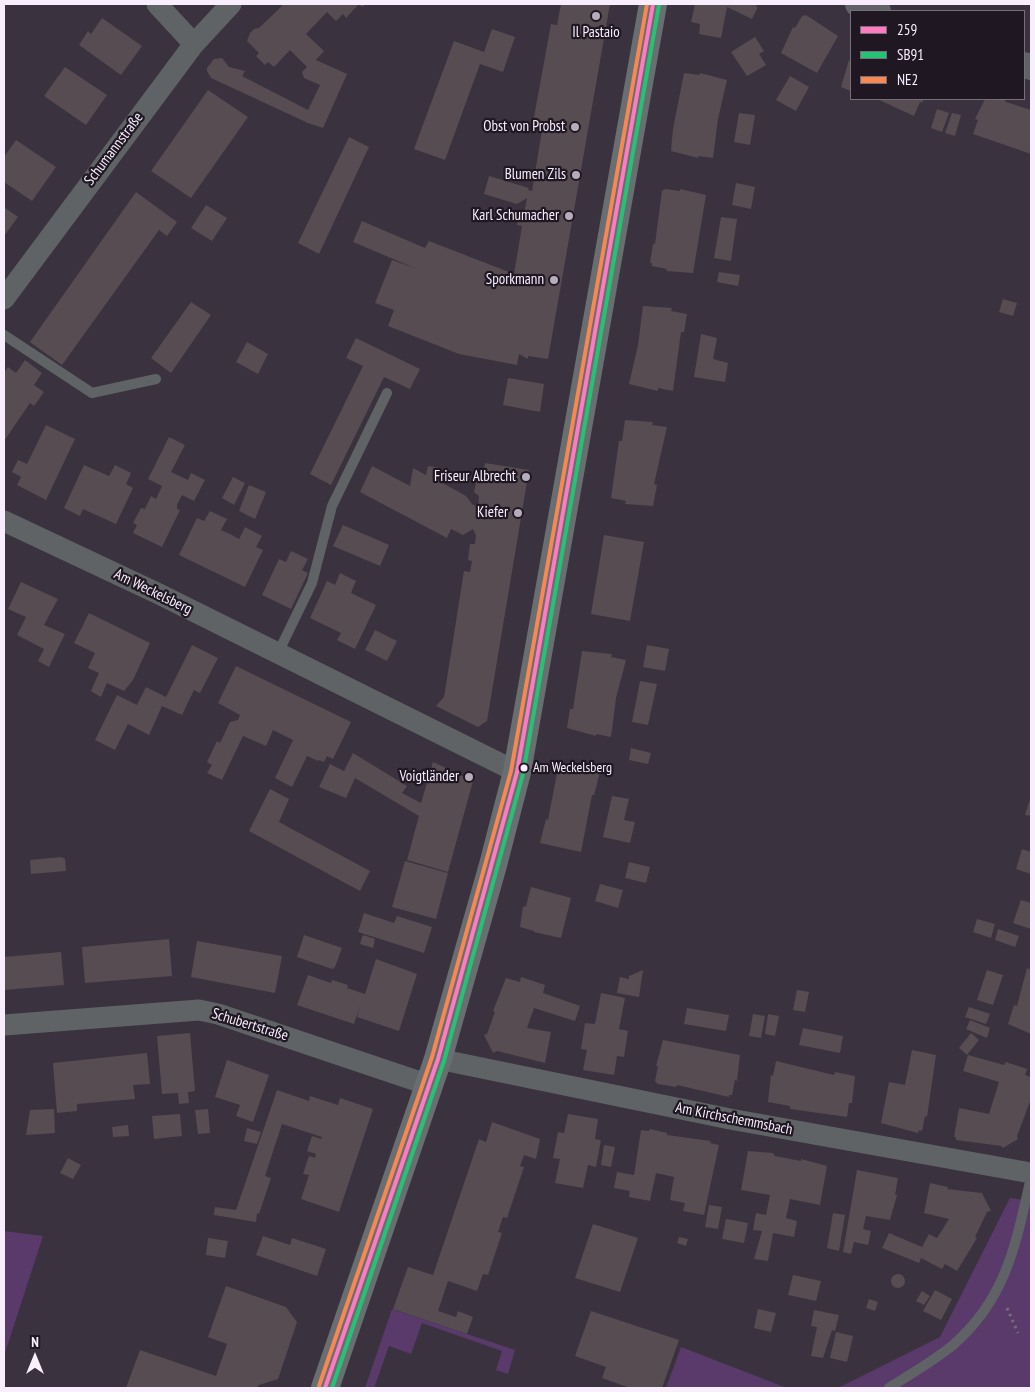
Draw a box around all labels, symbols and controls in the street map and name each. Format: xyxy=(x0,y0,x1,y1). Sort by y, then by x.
marker: Il Pastaio xyxy=(590,10,602,22)
legend xyxy=(850,10,1025,100)
text: 259 xyxy=(897,20,917,39)
place label: Il Pastaio xyxy=(572,24,620,42)
text: SB91 xyxy=(897,45,924,64)
text: NE2 xyxy=(897,70,918,89)
street label: Schumannstraße xyxy=(81,109,147,189)
place label: Obst von Probst xyxy=(483,118,565,136)
marker: Obst von Probst xyxy=(569,121,581,133)
place label: Blumen Zils xyxy=(505,166,566,184)
marker: Blumen Zils xyxy=(570,169,582,181)
place label: Karl Schumacher xyxy=(472,207,559,225)
marker: Karl Schumacher xyxy=(563,210,575,222)
place label: Sporkmann xyxy=(486,271,544,289)
marker: Sporkmann xyxy=(548,274,560,286)
place label: Friseur Albrecht xyxy=(434,468,516,486)
marker: Friseur Albrecht xyxy=(520,471,532,483)
place label: Kiefer xyxy=(477,504,508,522)
marker: Kiefer xyxy=(512,507,524,519)
street label: Am Weckelsberg xyxy=(111,565,195,619)
place label: Am Weckelsberg xyxy=(533,760,612,776)
marker: Am Weckelsberg xyxy=(519,763,529,773)
place label: Voigtländer xyxy=(400,768,459,786)
marker: Voigtländer xyxy=(463,771,475,783)
street label: Schubertstraße xyxy=(210,1005,290,1045)
street label: Am Kirchschemmsbach xyxy=(674,1099,794,1139)
north arrow xyxy=(10,1332,60,1382)
text: N xyxy=(31,1333,39,1351)

